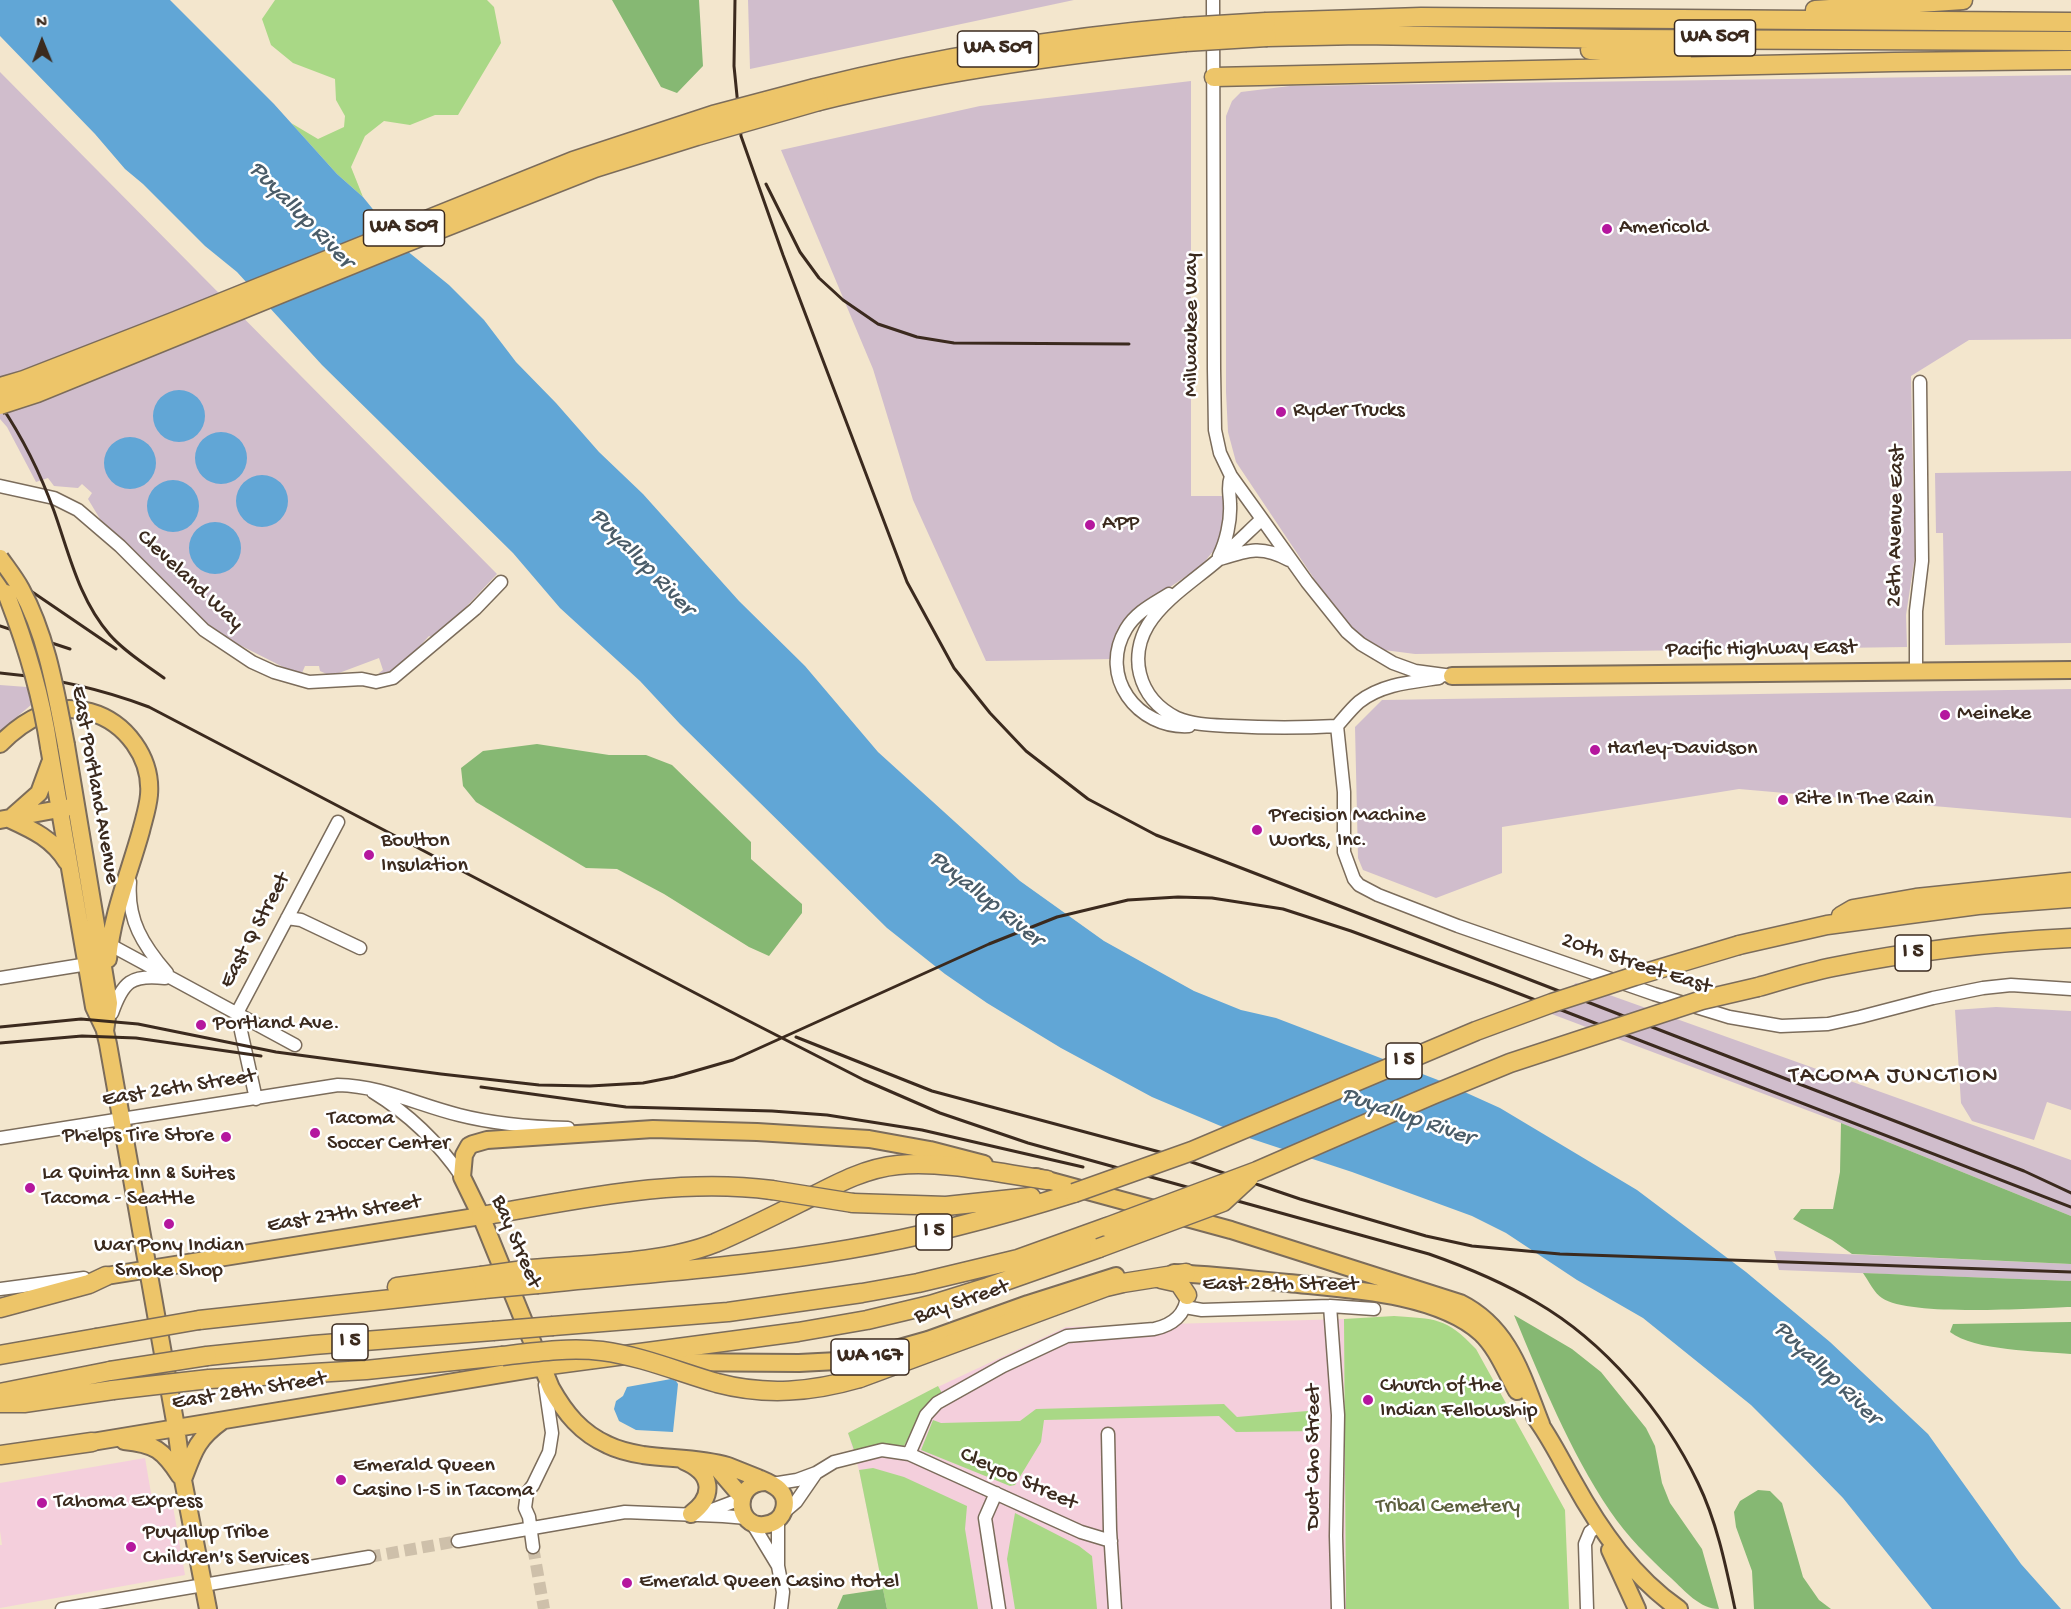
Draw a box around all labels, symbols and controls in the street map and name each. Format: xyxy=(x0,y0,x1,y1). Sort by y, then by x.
north arrow xyxy=(12,12,72,72)
text: N xyxy=(36,14,47,33)
road number: WA 509 xyxy=(1674,20,1756,56)
road number: WA 509 xyxy=(958,31,1038,67)
water label: Puyallup River xyxy=(242,156,358,276)
road number: WA 509 xyxy=(364,210,444,246)
place label: Americold xyxy=(1619,216,1708,242)
marker: Americold xyxy=(1600,222,1614,236)
street label: Milwaukee Way xyxy=(1180,253,1206,397)
place label: Ryder Trucks xyxy=(1293,399,1405,425)
marker: Ryder Trucks xyxy=(1274,405,1288,419)
street label: 26th Avenue East xyxy=(1882,445,1912,607)
water label: Puyallup River xyxy=(583,503,699,623)
place label: APP xyxy=(1102,512,1139,538)
marker: APP xyxy=(1083,518,1097,532)
street label: Cleveland Way xyxy=(130,525,248,637)
street label: Pacific Highway East xyxy=(1665,635,1857,665)
street label: East Portland Avenue xyxy=(64,684,124,886)
place label: Meineke xyxy=(1957,702,2031,728)
marker: Meineke xyxy=(1938,708,1952,722)
place label: Harley-Davidson xyxy=(1607,737,1757,763)
marker: Harley-Davidson xyxy=(1588,743,1602,757)
place label: Rite In The Rain xyxy=(1795,787,1934,813)
marker: Rite In The Rain xyxy=(1776,793,1790,807)
place label: Precision Machine Works, Inc. xyxy=(1269,804,1426,855)
marker: Precision Machine Works, Inc. xyxy=(1250,823,1264,837)
place label: Boulton Insulation xyxy=(381,829,468,880)
water label: Puyallup River xyxy=(922,845,1048,955)
marker: Boulton Insulation xyxy=(362,848,376,862)
street label: East Q Street xyxy=(215,869,297,993)
street label: 20th Street East xyxy=(1558,928,1714,1002)
road number: I 5 xyxy=(1895,935,1931,971)
place label: Portland Ave. xyxy=(213,1012,340,1038)
marker: Portland Ave. xyxy=(194,1018,208,1032)
road number: I 5 xyxy=(1386,1043,1422,1079)
district label: TACOMA JUNCTION xyxy=(1789,1063,1999,1091)
street label: East 26th Street xyxy=(100,1064,258,1114)
water label: Puyallup River xyxy=(1337,1082,1477,1154)
place label: Tacoma Soccer Center xyxy=(327,1107,450,1158)
place label: Phelps Tire Store xyxy=(62,1124,214,1150)
marker: Tacoma Soccer Center xyxy=(308,1126,322,1140)
marker: Phelps Tire Store xyxy=(219,1130,233,1144)
place label: La Quinta Inn & Suites Tacoma - Seattle xyxy=(42,1162,235,1214)
marker: La Quinta Inn & Suites Tacoma - Seattle xyxy=(23,1181,37,1195)
street label: East 27th Street xyxy=(265,1190,423,1240)
street label: Bay Street xyxy=(484,1192,546,1292)
road number: I 5 xyxy=(916,1214,952,1250)
marker: War Pony Indian Smoke Shop xyxy=(162,1217,176,1231)
place label: War Pony Indian Smoke Shop xyxy=(94,1234,244,1286)
street label: East 28th Street xyxy=(1202,1273,1358,1299)
street label: Bay Street xyxy=(911,1275,1013,1331)
water label: Puyallup River xyxy=(1766,1316,1886,1432)
road number: I 5 xyxy=(332,1324,368,1360)
road number: WA 167 xyxy=(831,1339,909,1375)
street label: East 28th Street xyxy=(170,1367,328,1417)
place label: Church of the Indian Fellowship xyxy=(1380,1374,1538,1426)
street label: Duct Cho Street xyxy=(1302,1384,1328,1530)
marker: Church of the Indian Fellowship xyxy=(1361,1393,1375,1407)
street label: Cleyoo Street xyxy=(955,1442,1081,1518)
place label: Emerald Queen Casino I-5 in Tacoma xyxy=(353,1454,534,1506)
marker: Emerald Queen Casino I-5 in Tacoma xyxy=(334,1473,348,1487)
place label: Tahoma Express xyxy=(54,1490,202,1516)
park label: Tribal Cemetery xyxy=(1376,1495,1520,1521)
marker: Tahoma Express xyxy=(35,1496,49,1510)
place label: Puyallup Tribe Children's Services xyxy=(143,1521,308,1572)
marker: Puyallup Tribe Children's Services xyxy=(124,1540,138,1554)
place label: Emerald Queen Casino Hotel xyxy=(639,1570,899,1596)
marker: Emerald Queen Casino Hotel xyxy=(620,1576,634,1590)

